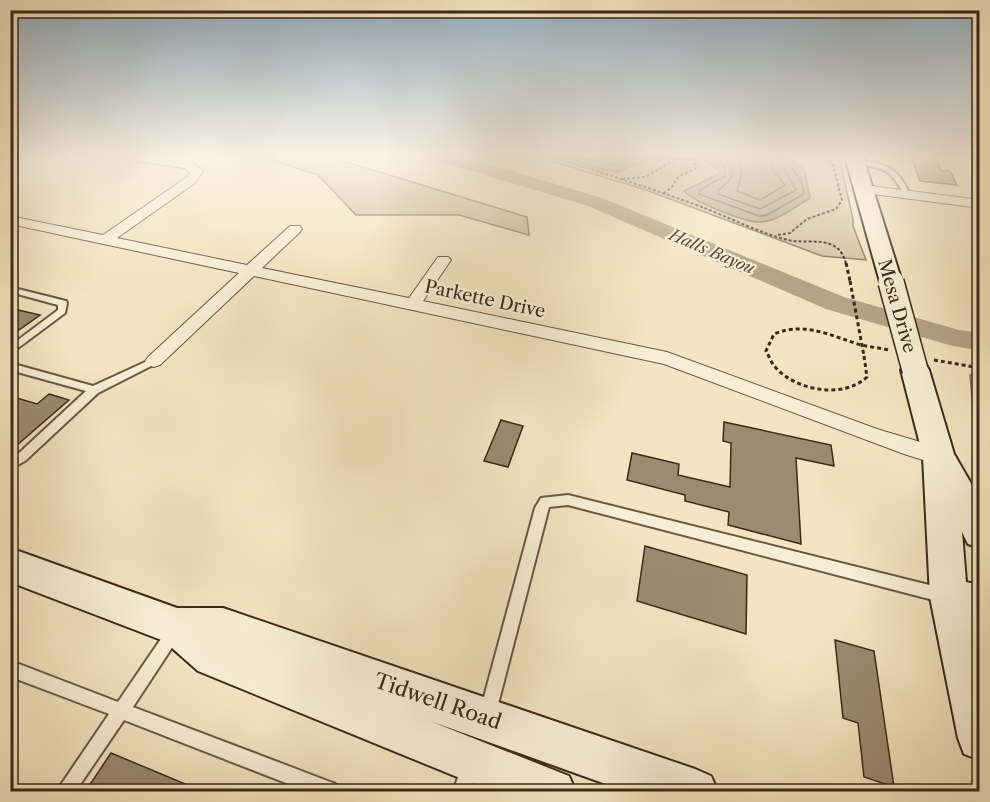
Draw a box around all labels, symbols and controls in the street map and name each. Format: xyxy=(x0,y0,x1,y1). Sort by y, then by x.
water label: Halls Bayou xyxy=(665,223,758,278)
street label: Mesa Drive xyxy=(873,257,921,355)
street label: Parkette Drive xyxy=(423,275,547,323)
street label: Tidwell Road xyxy=(371,668,505,735)

